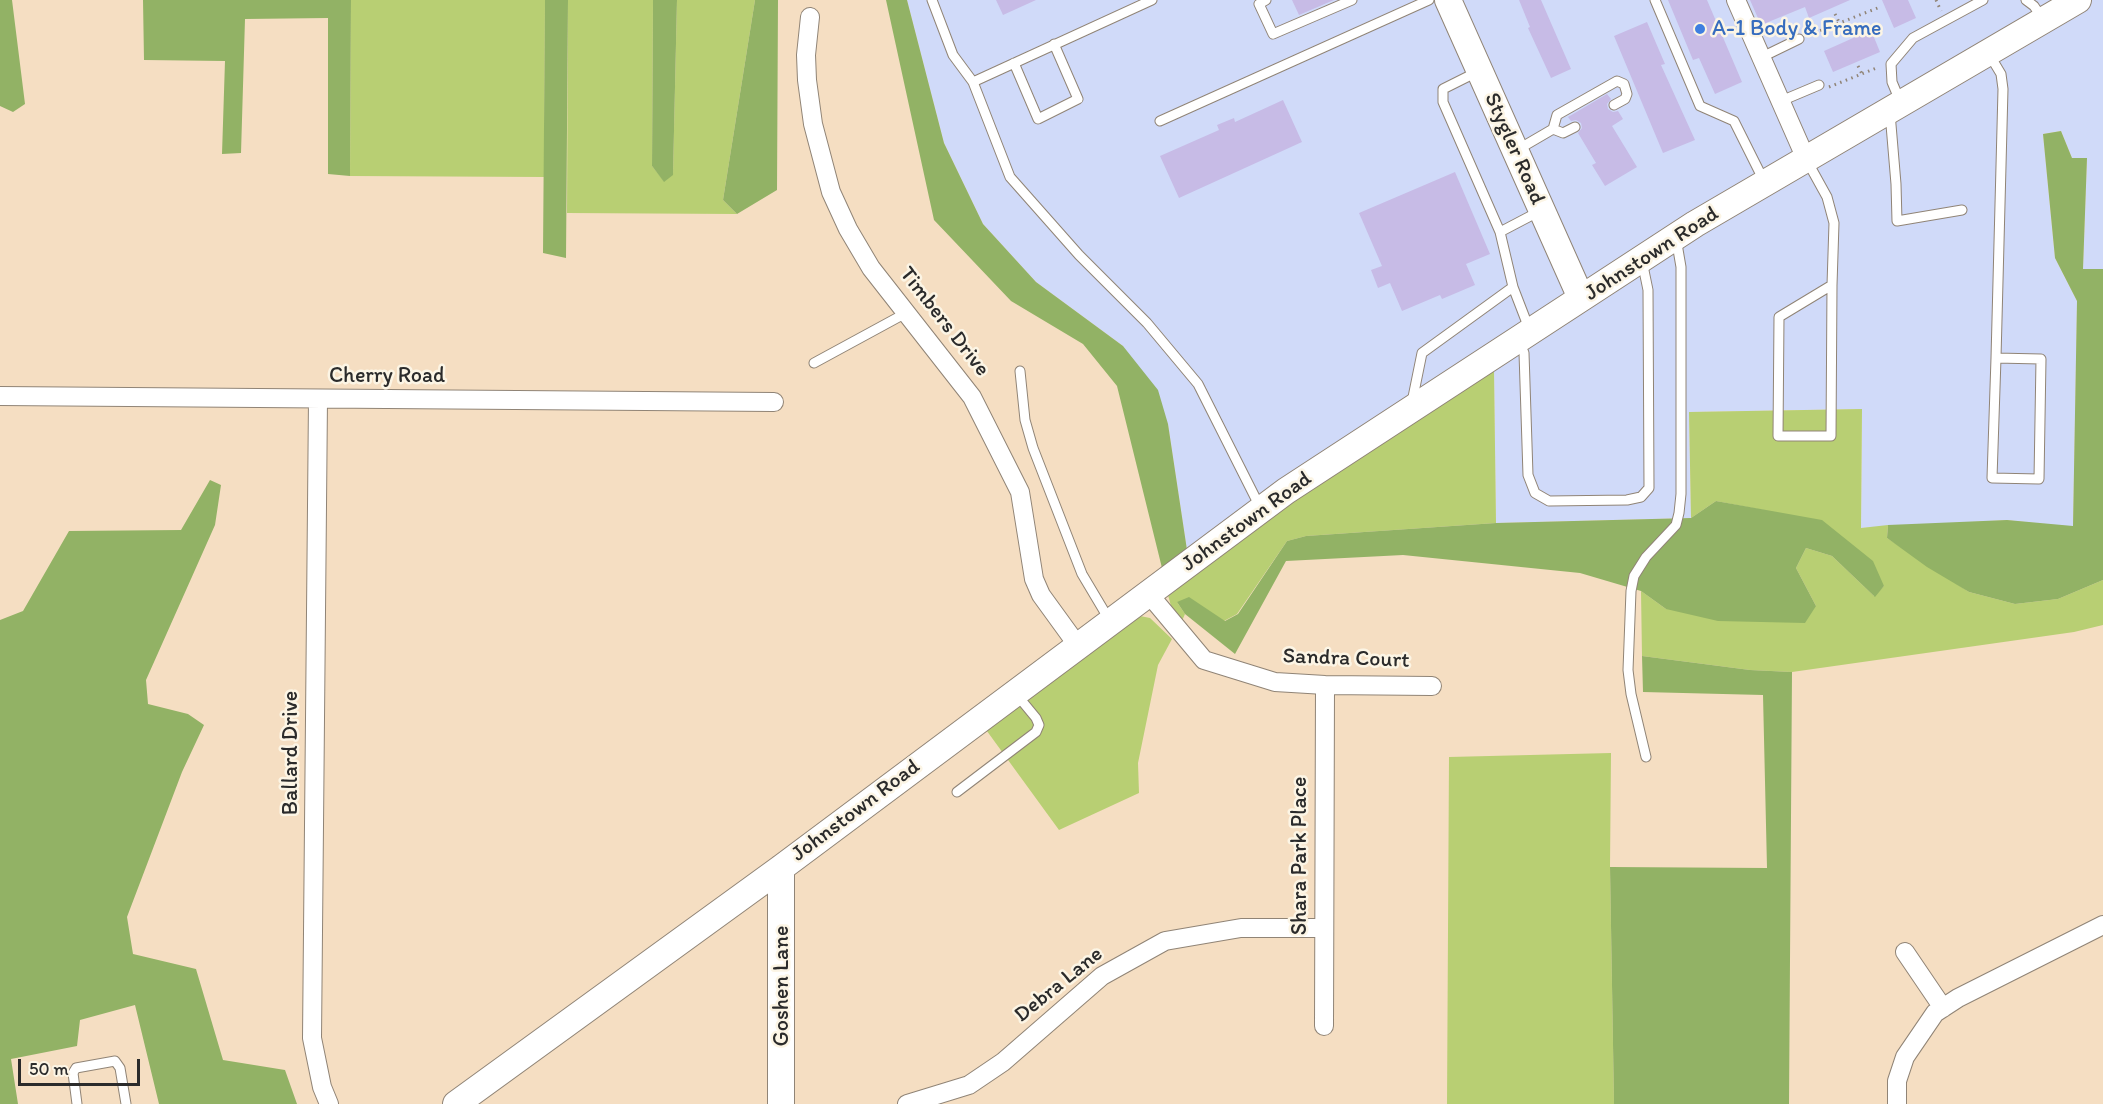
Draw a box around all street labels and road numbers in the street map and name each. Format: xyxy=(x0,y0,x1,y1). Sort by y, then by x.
street label: Stygler Road xyxy=(1478,89,1550,209)
street label: Johnstown Road xyxy=(1580,201,1724,307)
street label: Timbers Drive xyxy=(893,262,995,382)
street label: Cherry Road xyxy=(329,363,445,389)
street label: Johnstown Road xyxy=(1177,466,1317,578)
street label: Sandra Court xyxy=(1282,644,1410,674)
street label: Ballard Drive xyxy=(278,691,304,815)
street label: Johnstown Road xyxy=(786,754,926,868)
street label: Shara Park Place xyxy=(1287,777,1313,935)
street label: Goshen Lane xyxy=(769,926,795,1046)
street label: Debra Lane xyxy=(1009,941,1109,1029)

